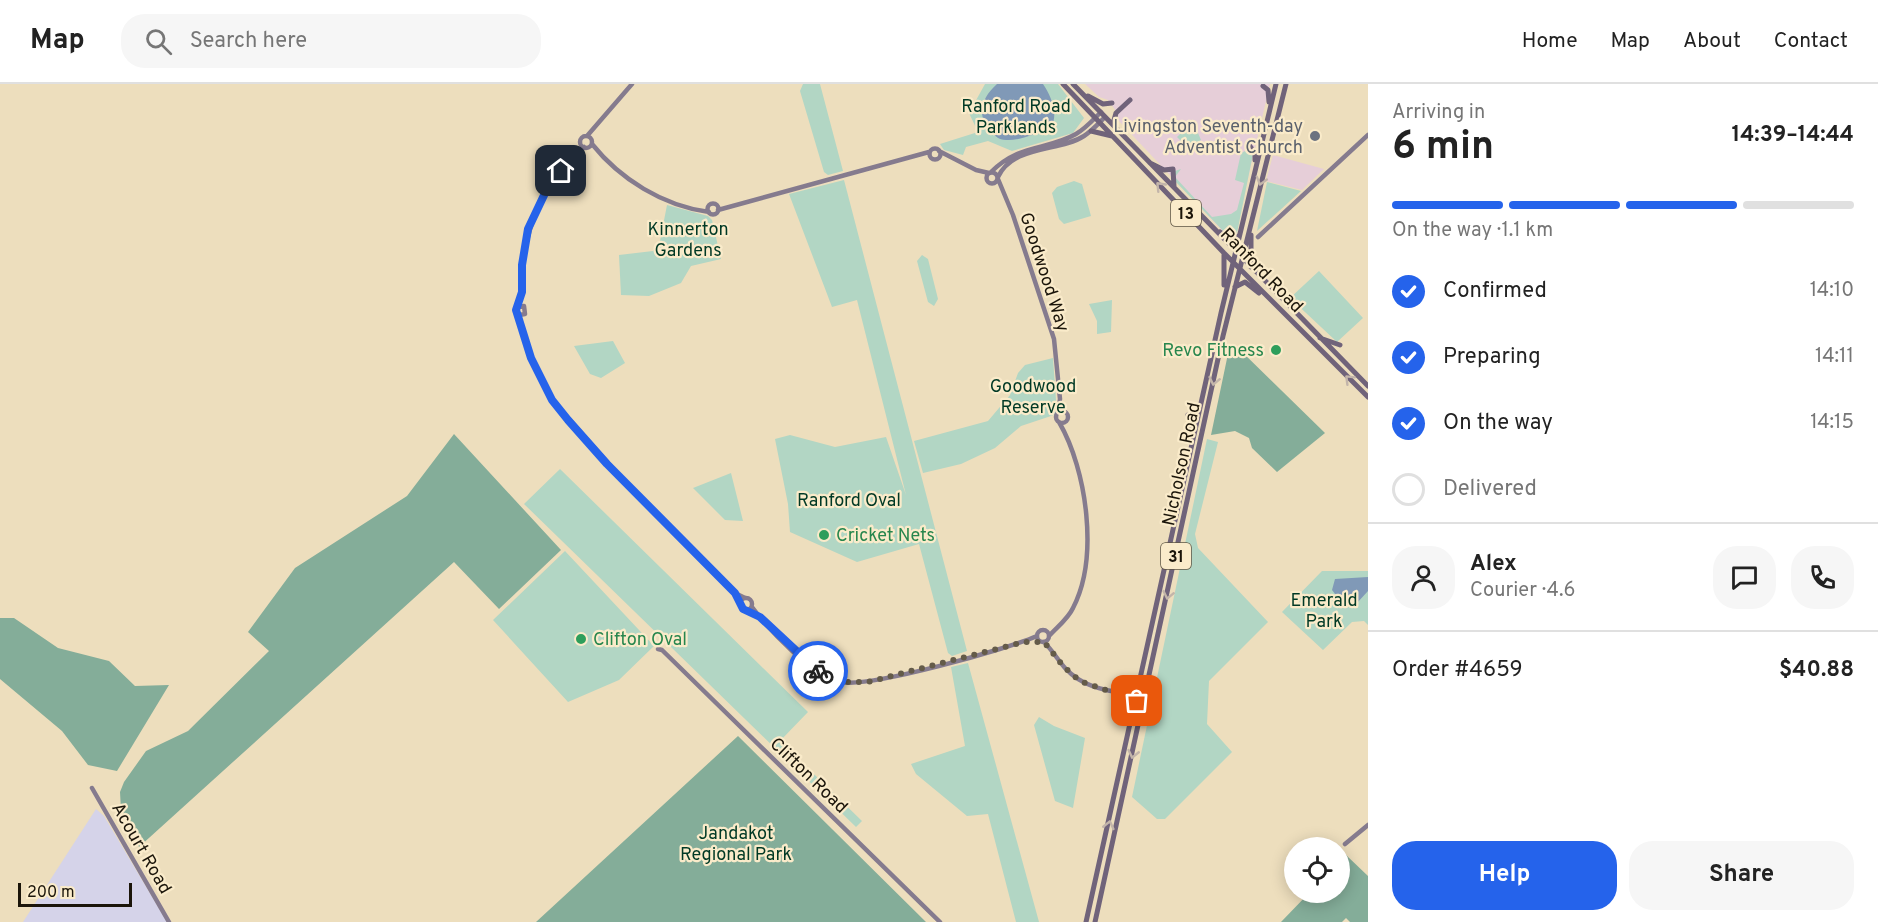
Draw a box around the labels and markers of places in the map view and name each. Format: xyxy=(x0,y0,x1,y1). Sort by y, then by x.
place label: Livingston Seventh-day Adventist Church xyxy=(1113,116,1303,160)
marker: Livingston Seventh-day Adventist Church xyxy=(1308,129,1322,143)
pin xyxy=(535,145,586,196)
place label: Revo Fitness xyxy=(1162,340,1264,363)
marker: Revo Fitness xyxy=(1269,343,1283,357)
place label: Cricket Nets xyxy=(836,525,935,548)
marker: Cricket Nets xyxy=(817,528,831,542)
place label: Clifton Oval xyxy=(593,629,687,652)
marker: Clifton Oval xyxy=(574,632,588,646)
pin xyxy=(1111,675,1162,726)

